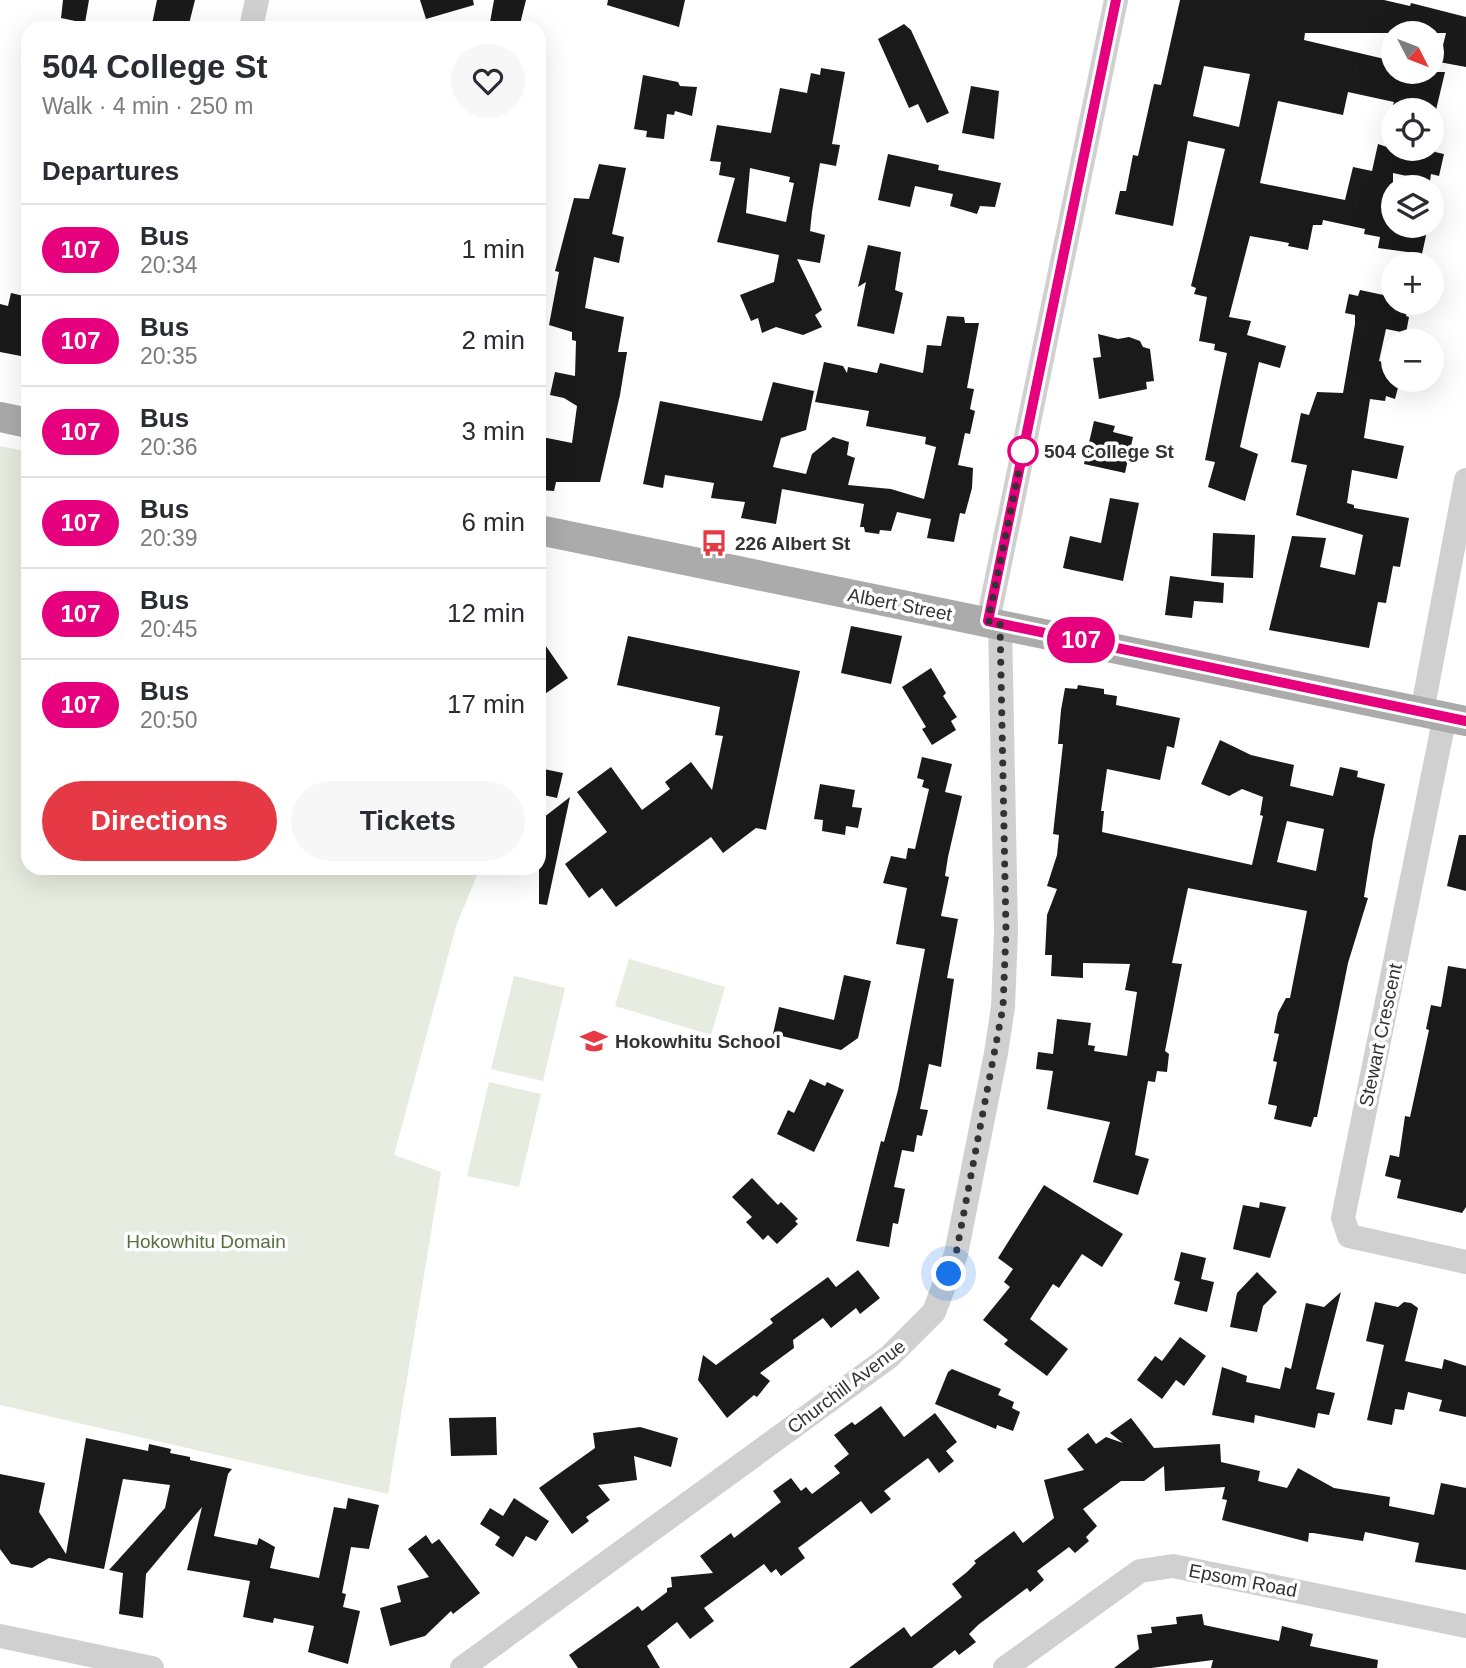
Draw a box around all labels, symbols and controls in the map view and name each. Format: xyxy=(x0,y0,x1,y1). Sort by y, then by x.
north arrow xyxy=(1381,21,1444,84)
map controls xyxy=(1381,21,1444,392)
button: heart xyxy=(451,44,525,118)
text: 504 College St xyxy=(42,48,268,85)
text: Walk · 4 min · 250 m xyxy=(42,93,253,119)
button: locate xyxy=(1381,98,1444,161)
text: Departures xyxy=(42,156,179,186)
button: layers xyxy=(1381,175,1444,238)
text: Bus xyxy=(140,221,189,251)
text: 1 min xyxy=(461,234,525,264)
text: 107 xyxy=(60,236,101,263)
text: 20:34 xyxy=(140,252,198,278)
button: + xyxy=(1381,252,1444,315)
text: Bus xyxy=(140,312,189,342)
text: 2 min xyxy=(461,325,525,355)
text: 107 xyxy=(60,327,101,354)
button: − xyxy=(1381,329,1444,392)
text: 20:35 xyxy=(140,343,198,369)
text: Bus xyxy=(140,403,189,433)
text: 3 min xyxy=(461,416,525,446)
text: 107 xyxy=(60,418,101,445)
text: 20:36 xyxy=(140,434,198,460)
marker: 504 College St xyxy=(1008,436,1038,466)
place label: 504 College St xyxy=(1044,441,1175,462)
text: Bus xyxy=(140,494,189,524)
text: 6 min xyxy=(461,507,525,537)
text: 107 xyxy=(60,509,101,536)
text: 20:39 xyxy=(140,525,198,551)
bus stop icon: 226 Albert St xyxy=(699,528,729,558)
place label: 226 Albert St xyxy=(735,533,851,554)
street label: Albert Street xyxy=(846,584,954,625)
text: Bus xyxy=(140,585,189,615)
text: 12 min xyxy=(447,598,525,628)
text: 107 xyxy=(60,600,101,627)
text: 20:45 xyxy=(140,616,198,642)
line badge: 107 xyxy=(1041,617,1121,663)
text: 107 xyxy=(1061,626,1101,653)
text: Bus xyxy=(140,676,189,706)
text: 17 min xyxy=(447,689,525,719)
text: 107 xyxy=(60,691,101,718)
text: 20:50 xyxy=(140,707,198,733)
button: Directions xyxy=(42,781,277,861)
button: Tickets xyxy=(291,781,525,861)
street label: Stewart Crescent xyxy=(1355,961,1406,1109)
school or university icon: Hokowhitu School xyxy=(579,1026,609,1056)
place label: Hokowhitu School xyxy=(615,1031,781,1052)
park label: Hokowhitu Domain xyxy=(126,1231,286,1252)
your location xyxy=(931,1256,966,1291)
street label: Churchill Avenue xyxy=(783,1335,909,1438)
street label: Epsom Road xyxy=(1187,1560,1299,1601)

